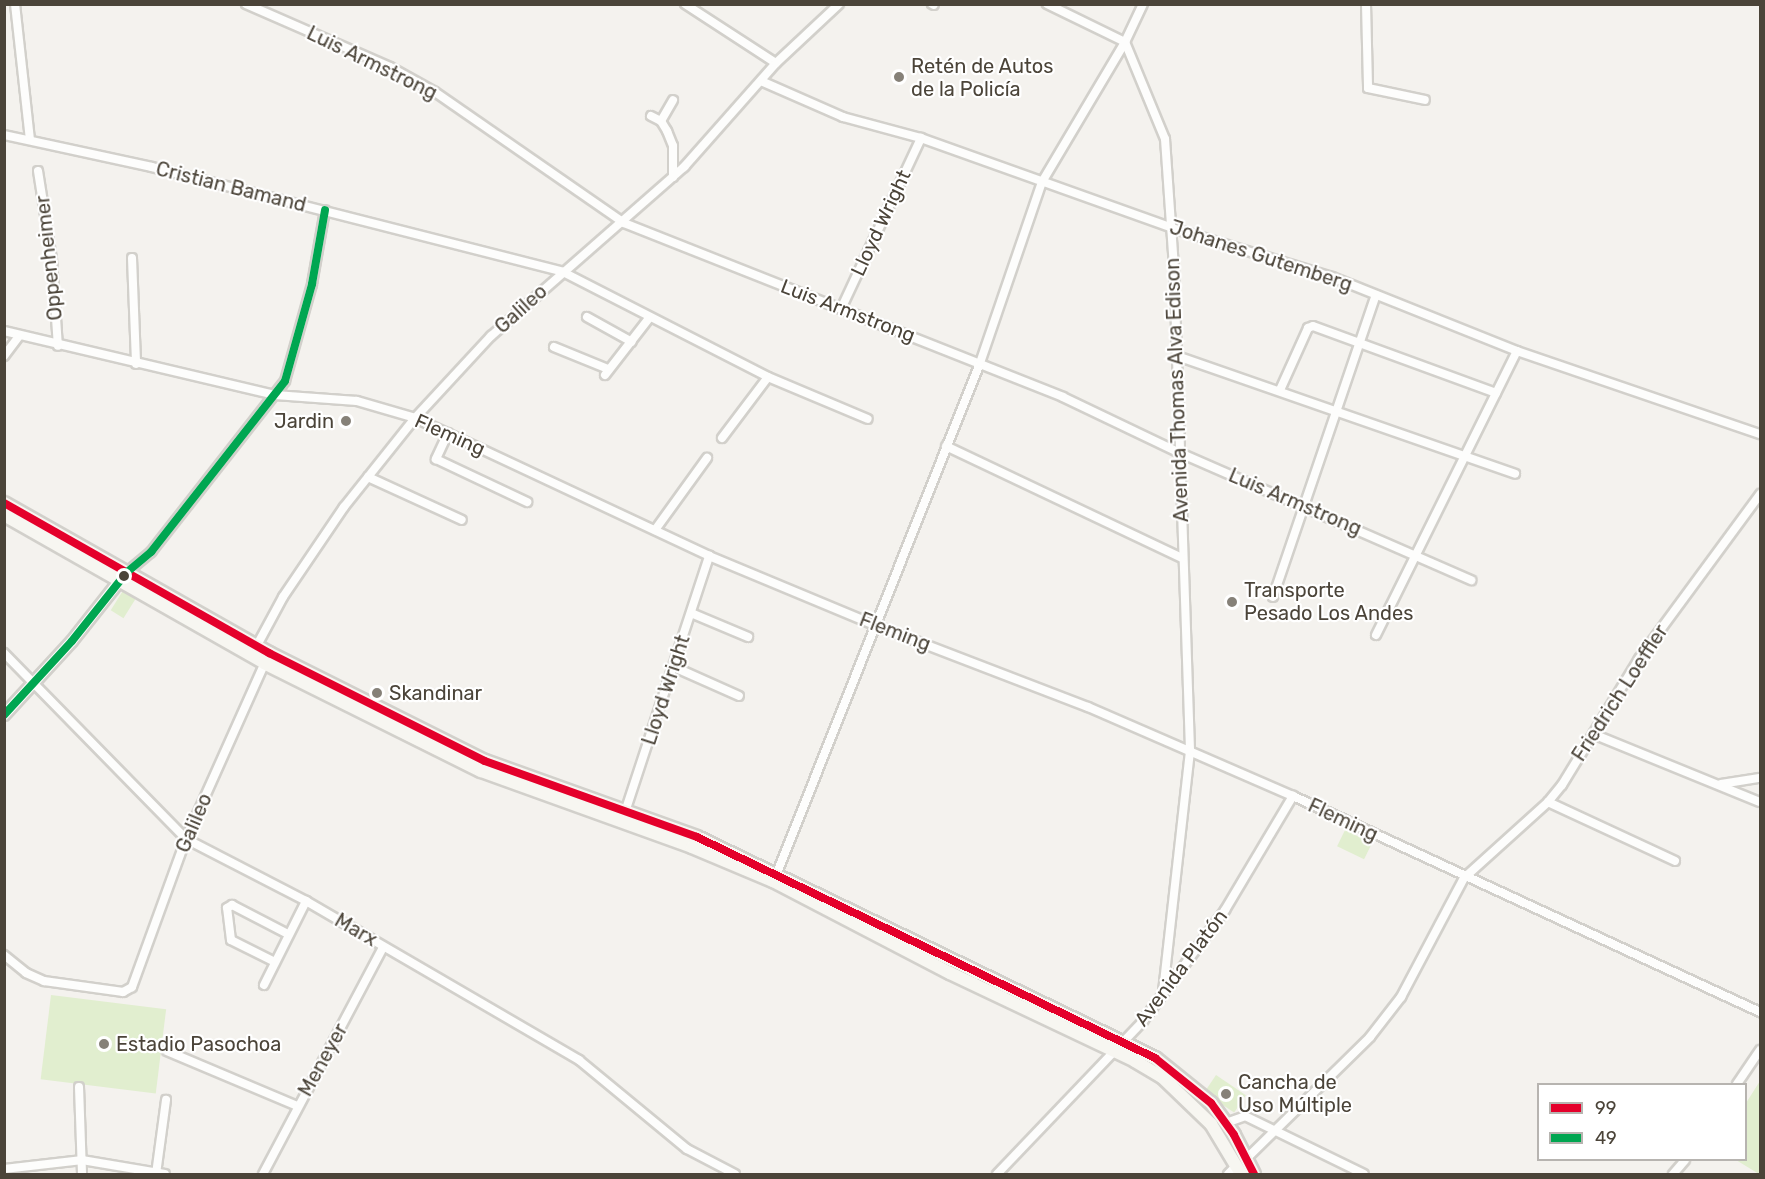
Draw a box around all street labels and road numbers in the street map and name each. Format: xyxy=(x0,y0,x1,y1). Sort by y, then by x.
street label: Luis Armstrong xyxy=(303,21,441,105)
street label: Cristian Bamand xyxy=(153,157,309,217)
street label: Lloyd Wright xyxy=(846,166,916,280)
street label: Oppenheimer xyxy=(31,194,67,322)
street label: Johanes Gutemberg xyxy=(1167,215,1355,297)
street label: Avenida Thomas Alva Edison xyxy=(1160,257,1194,523)
street label: Luis Armstrong xyxy=(777,274,919,348)
street label: Galileo xyxy=(490,279,552,339)
street label: Fleming xyxy=(411,409,489,461)
street label: Luis Armstrong xyxy=(1225,463,1365,541)
street label: Fleming xyxy=(856,607,934,657)
street label: Friedrich Loeffler xyxy=(1567,620,1673,766)
street label: Lloyd Wright xyxy=(637,632,695,748)
street label: Galileo xyxy=(171,790,217,856)
street label: Fleming xyxy=(1304,793,1382,847)
street label: Avenida Platón xyxy=(1129,905,1233,1031)
street label: Marx xyxy=(330,908,382,952)
street label: Meneyer xyxy=(293,1019,353,1101)

